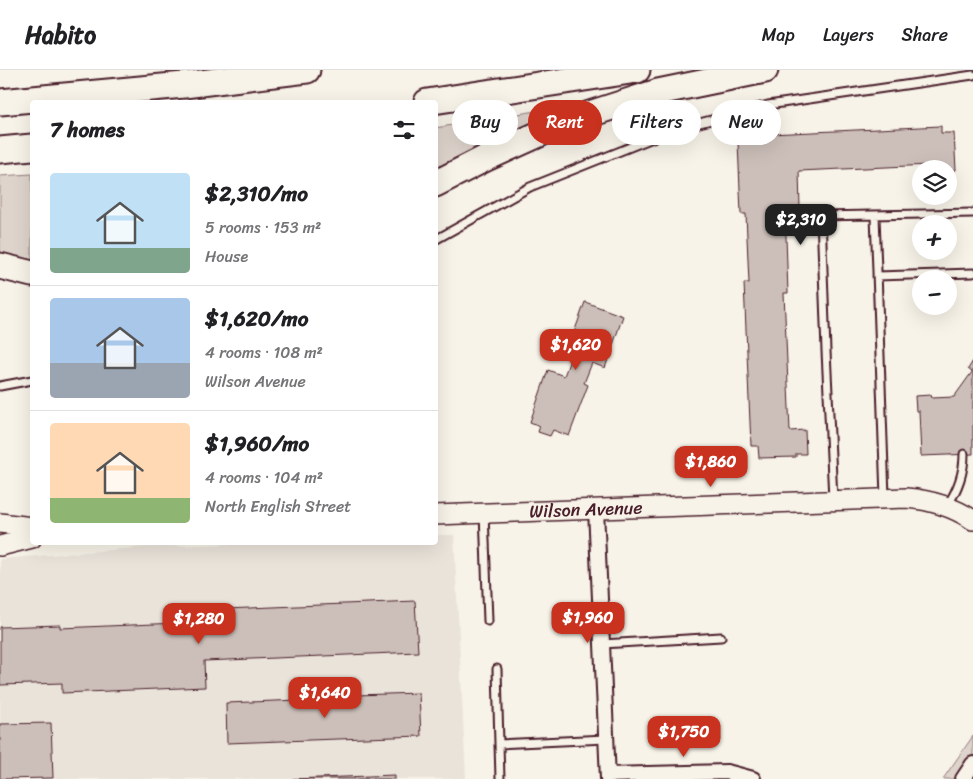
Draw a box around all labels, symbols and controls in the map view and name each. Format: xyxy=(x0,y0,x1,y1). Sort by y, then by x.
text: Habito xyxy=(25,14,96,56)
text: Map xyxy=(762,19,795,51)
text: Layers xyxy=(823,19,874,51)
text: Share xyxy=(902,19,948,51)
chip: Buy xyxy=(452,100,518,145)
chip: Rent xyxy=(528,100,602,145)
chip: Filters xyxy=(612,100,701,145)
chip: New xyxy=(711,100,781,145)
text: 7 homes xyxy=(50,111,125,149)
icon: filters xyxy=(390,116,418,144)
map controls xyxy=(912,160,957,315)
button: layers xyxy=(912,160,957,205)
text: $2,310/mo xyxy=(205,175,308,213)
icon: home xyxy=(90,193,150,253)
pin: $2,310 xyxy=(760,204,842,246)
text: $2,310 xyxy=(776,205,826,234)
text: 5 rooms · 153 m² xyxy=(205,213,321,242)
button: + xyxy=(912,215,957,260)
text: House xyxy=(205,242,248,271)
button: − xyxy=(912,270,957,315)
text: $1,620/mo xyxy=(205,300,308,338)
icon: home xyxy=(90,318,150,378)
pin: $1,620 xyxy=(535,328,617,371)
text: $1,620 xyxy=(551,330,601,359)
text: 4 rooms · 108 m² xyxy=(205,338,323,367)
text: Wilson Avenue xyxy=(205,367,306,396)
text: $1,960/mo xyxy=(205,425,309,463)
icon: home xyxy=(90,443,150,503)
pin: $1,860 xyxy=(670,446,752,488)
text: $1,860 xyxy=(686,447,736,476)
text: 4 rooms · 104 m² xyxy=(205,463,323,492)
text: North English Street xyxy=(205,492,351,521)
street label: Wilson Avenue xyxy=(529,492,643,528)
pin: $1,280 xyxy=(158,602,240,645)
pin: $1,960 xyxy=(547,602,629,644)
text: $1,960 xyxy=(563,603,613,632)
text: $1,280 xyxy=(174,604,224,633)
pin: $1,640 xyxy=(284,676,366,719)
text: $1,640 xyxy=(299,678,351,707)
pin: $1,750 xyxy=(643,716,725,758)
text: $1,750 xyxy=(659,717,709,746)

